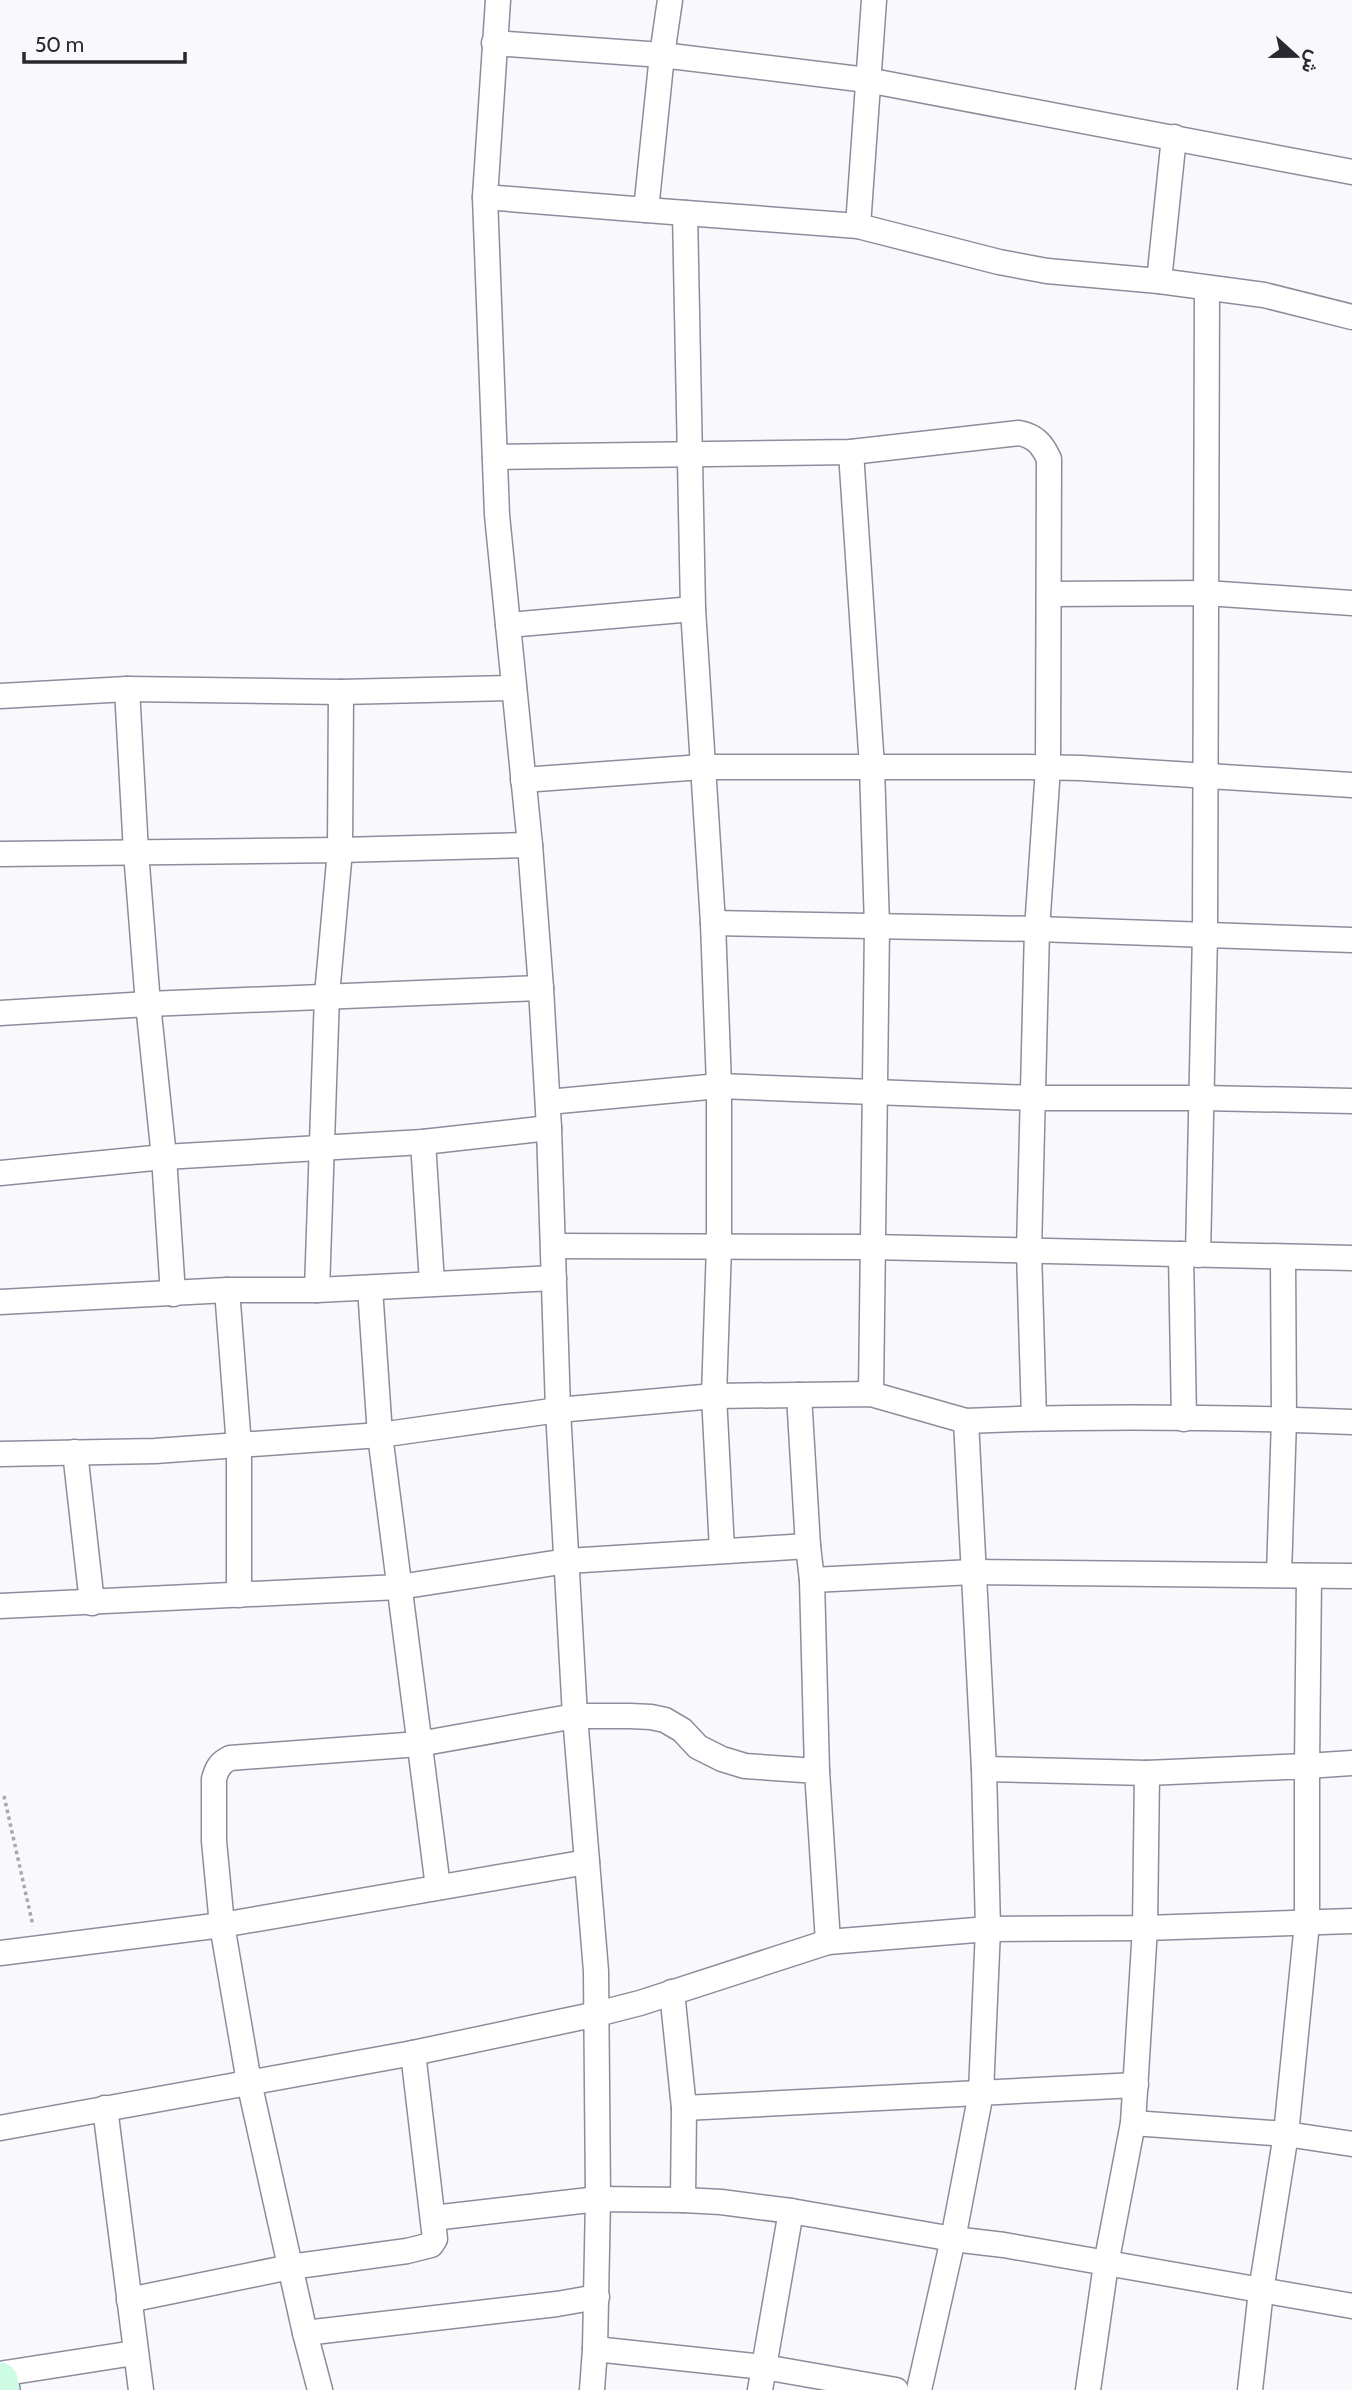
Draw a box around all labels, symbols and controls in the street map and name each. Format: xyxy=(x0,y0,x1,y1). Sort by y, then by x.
scale bar xyxy=(24,21,186,65)
north arrow xyxy=(1261,21,1331,91)
text: 50 m xyxy=(35,32,84,57)
text: ش xyxy=(1297,47,1326,77)

